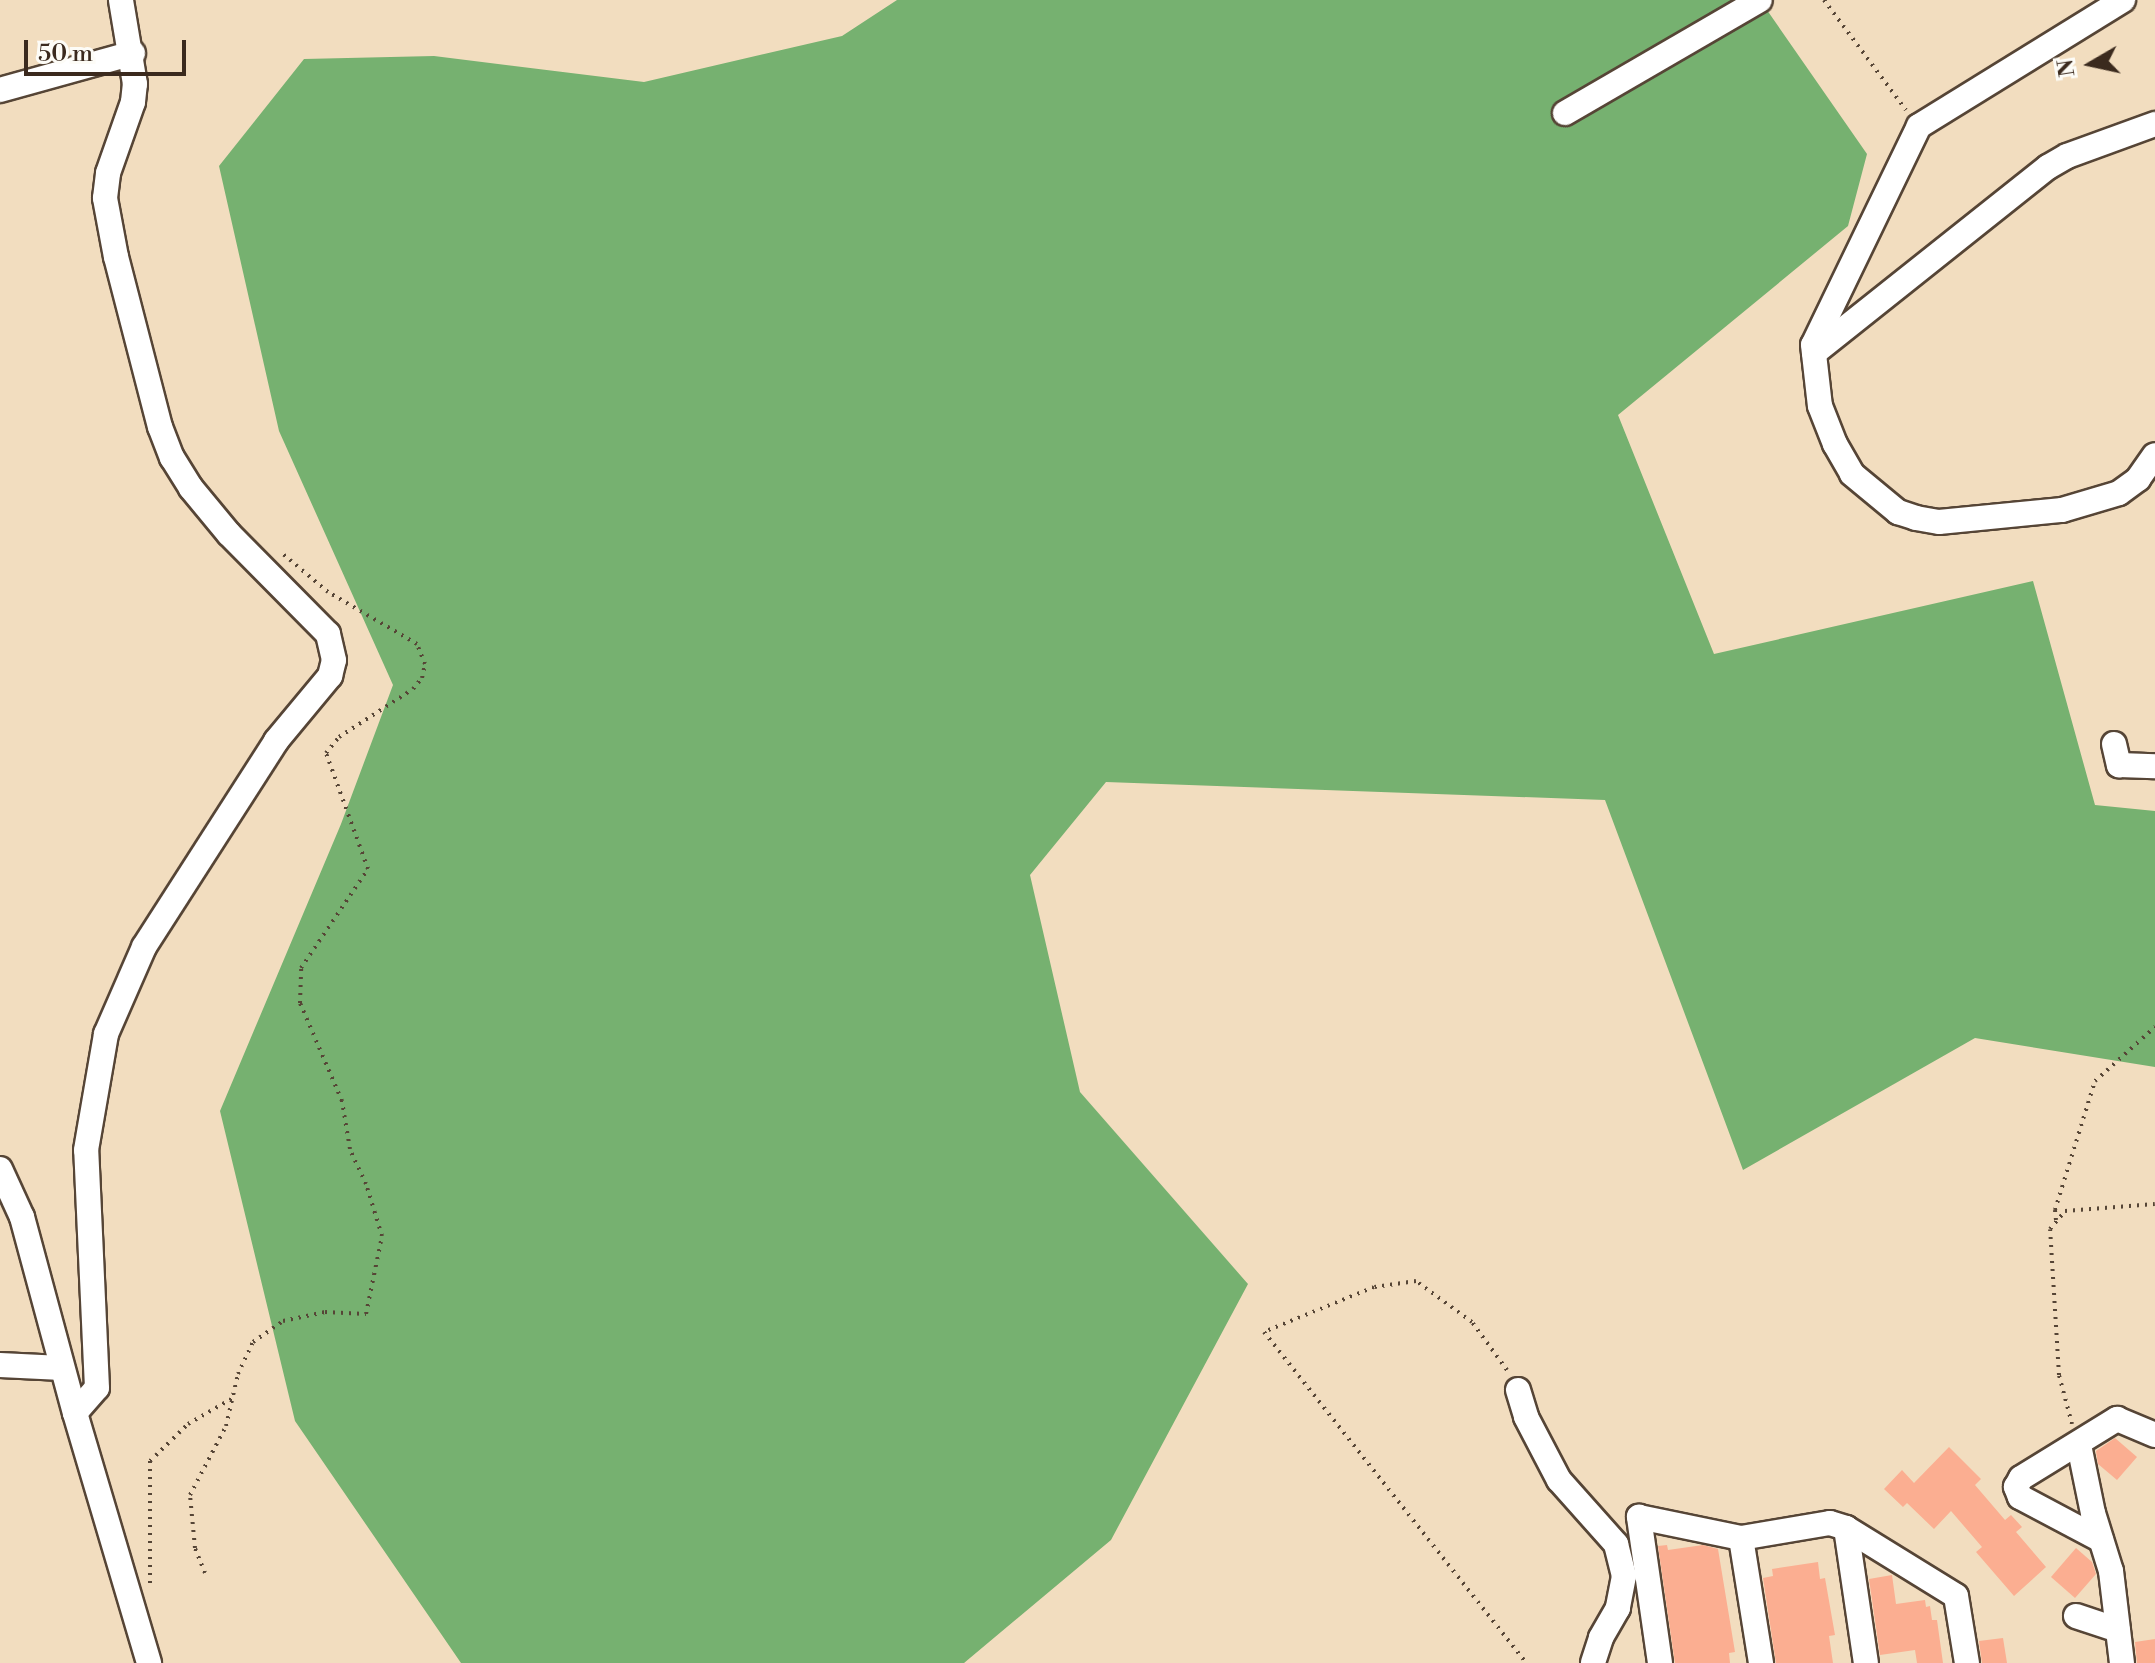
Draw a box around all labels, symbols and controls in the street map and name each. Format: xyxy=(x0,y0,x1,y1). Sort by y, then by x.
scale bar xyxy=(28,24,190,74)
north arrow xyxy=(2051,24,2131,104)
text: 50 m xyxy=(38,39,93,69)
text: N xyxy=(2052,57,2081,79)

